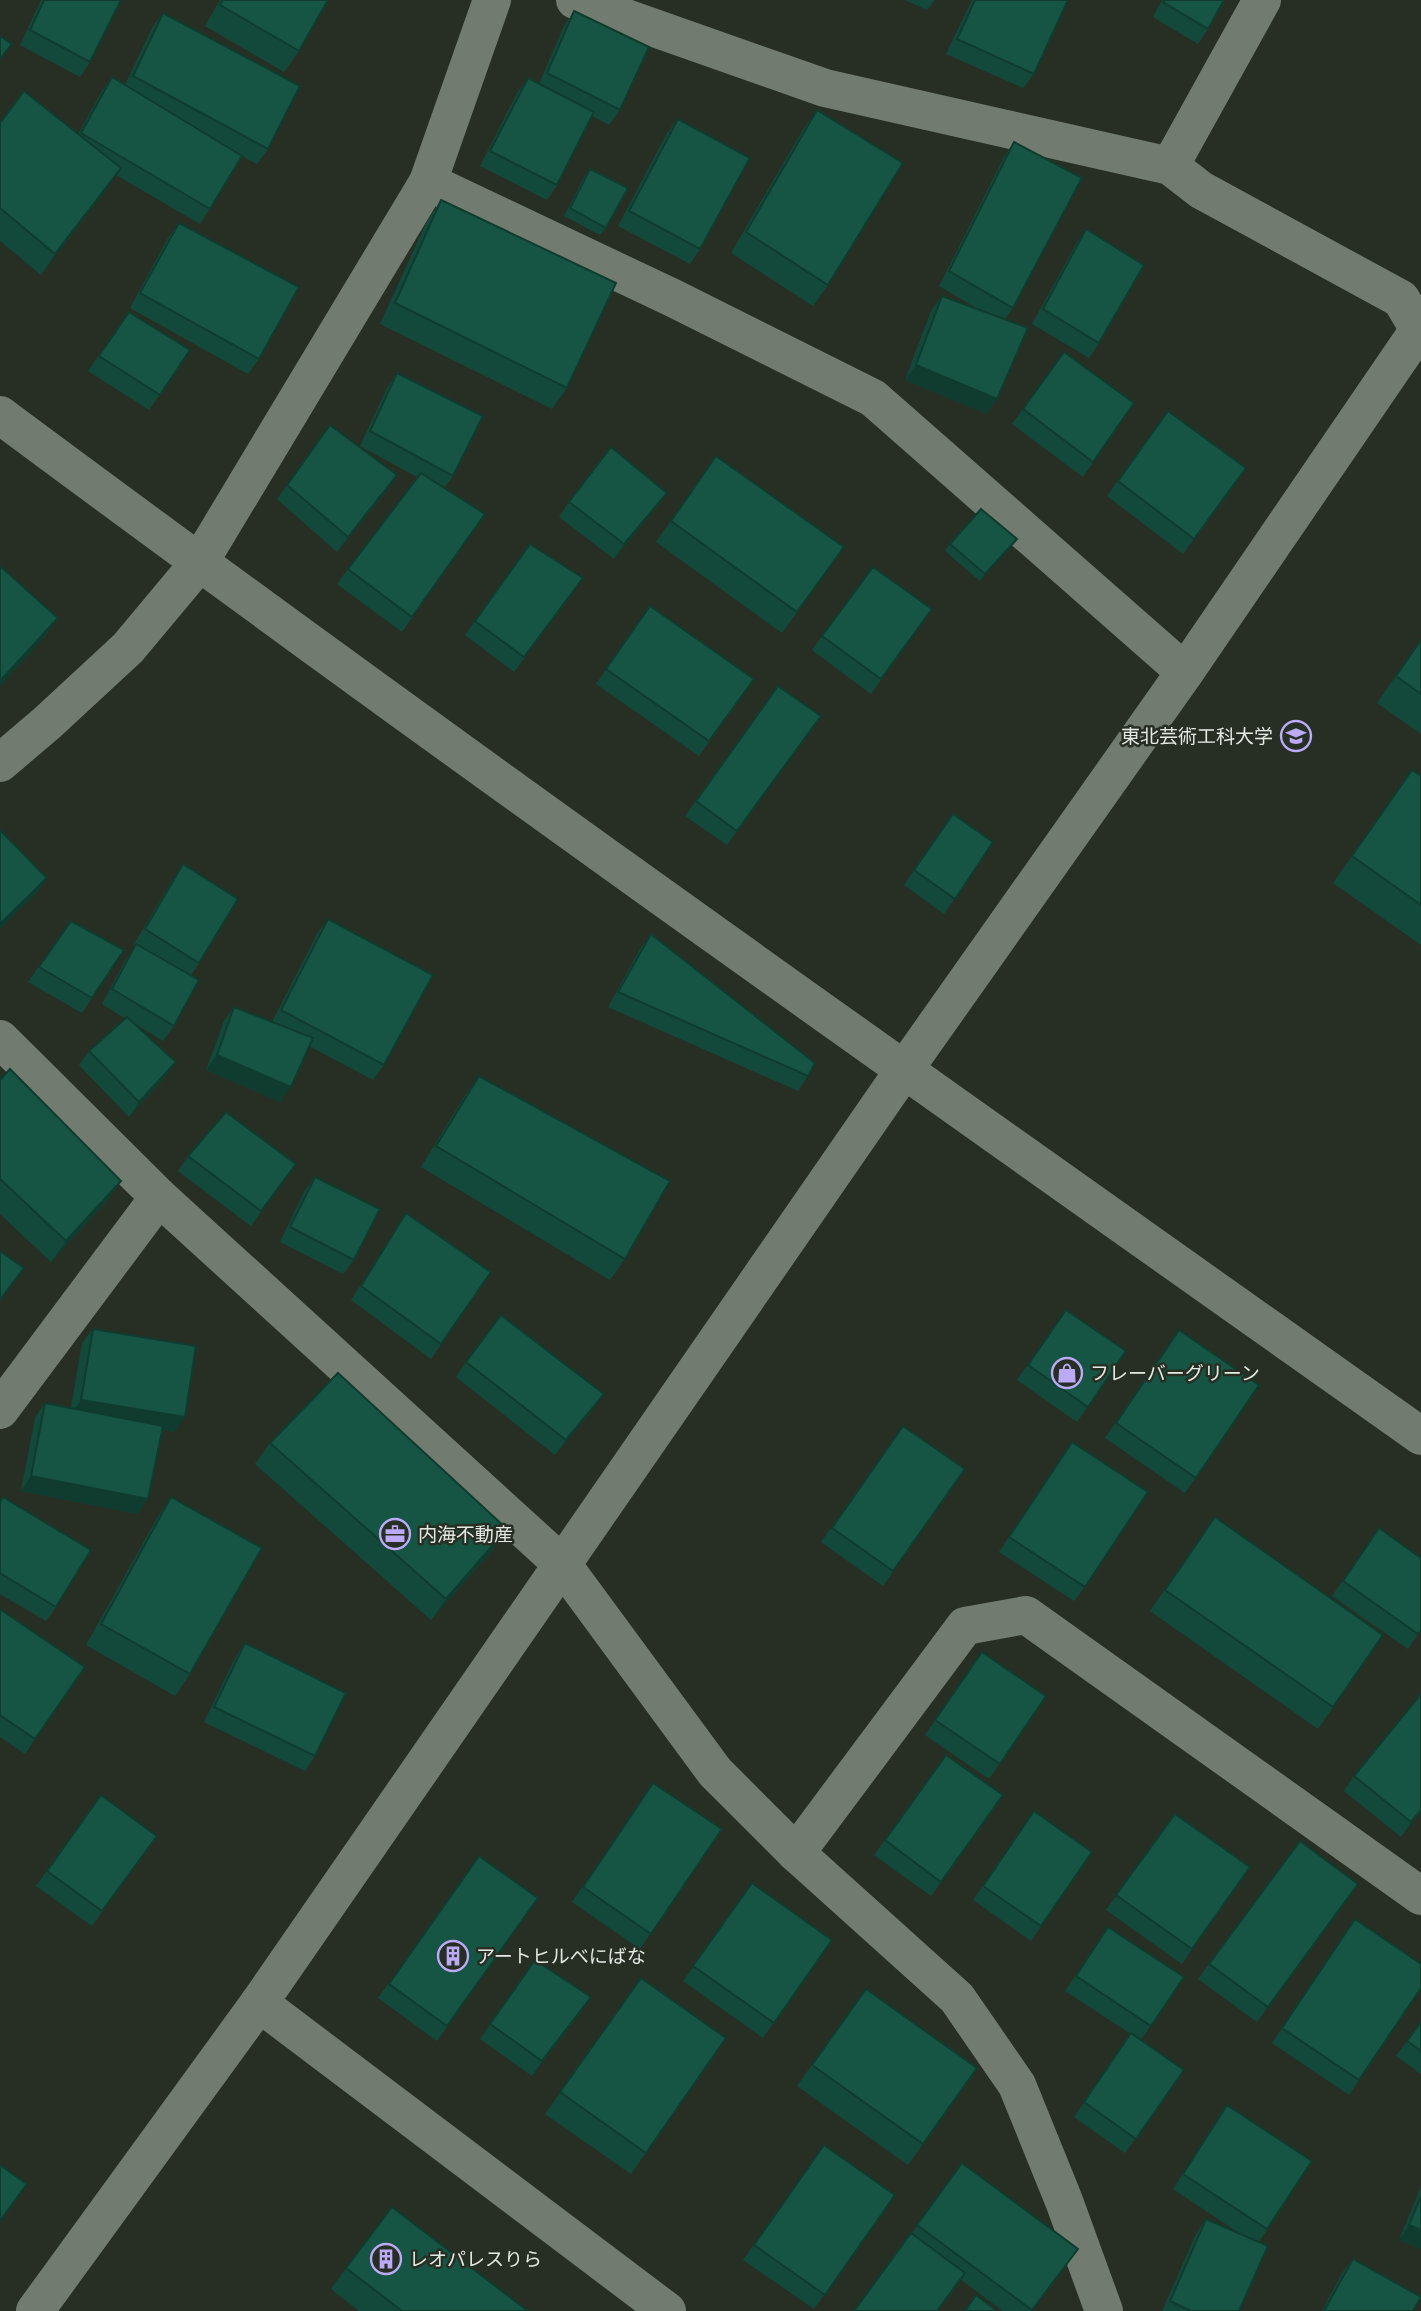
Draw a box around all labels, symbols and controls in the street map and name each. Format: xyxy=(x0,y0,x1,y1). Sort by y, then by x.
school or university icon: 東北芸術工科大学 xyxy=(1279,719,1313,753)
place label: 東北芸術工科大学 xyxy=(1121,724,1273,749)
shop icon: フレーバーグリーン xyxy=(1050,1356,1084,1390)
place label: フレーバーグリーン xyxy=(1090,1361,1260,1386)
office icon: 内海不動産 xyxy=(378,1517,412,1551)
place label: 内海不動産 xyxy=(418,1522,513,1547)
building icon: アートヒルべにばな xyxy=(436,1939,470,1973)
place label: アートヒルべにばな xyxy=(476,1944,646,1969)
building icon: レオパレスりら xyxy=(369,2242,403,2276)
place label: レオパレスりら xyxy=(409,2247,542,2272)

